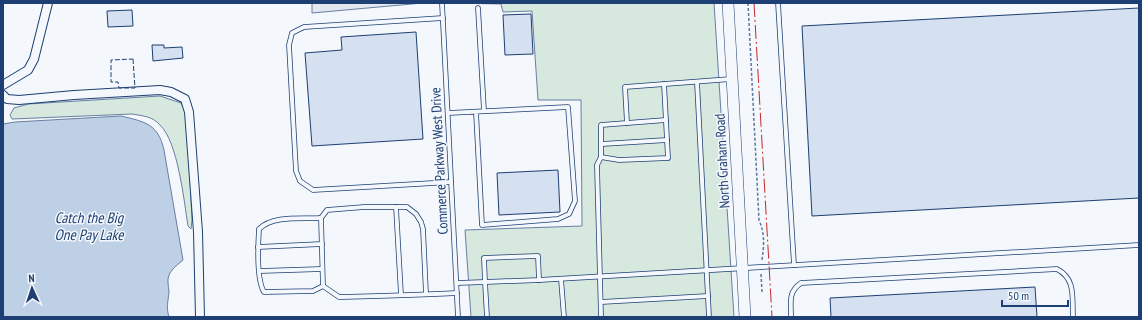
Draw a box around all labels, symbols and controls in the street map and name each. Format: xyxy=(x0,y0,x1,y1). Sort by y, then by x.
street label: Commerce Parkway West Drive xyxy=(426,87,452,235)
street label: North Graham Road xyxy=(711,113,733,209)
water label: Catch the Big One Pay Lake xyxy=(55,208,125,244)
north arrow xyxy=(12,268,52,308)
text: N xyxy=(28,271,35,285)
scale bar xyxy=(1002,282,1068,308)
text: 50 m xyxy=(1008,288,1029,303)

